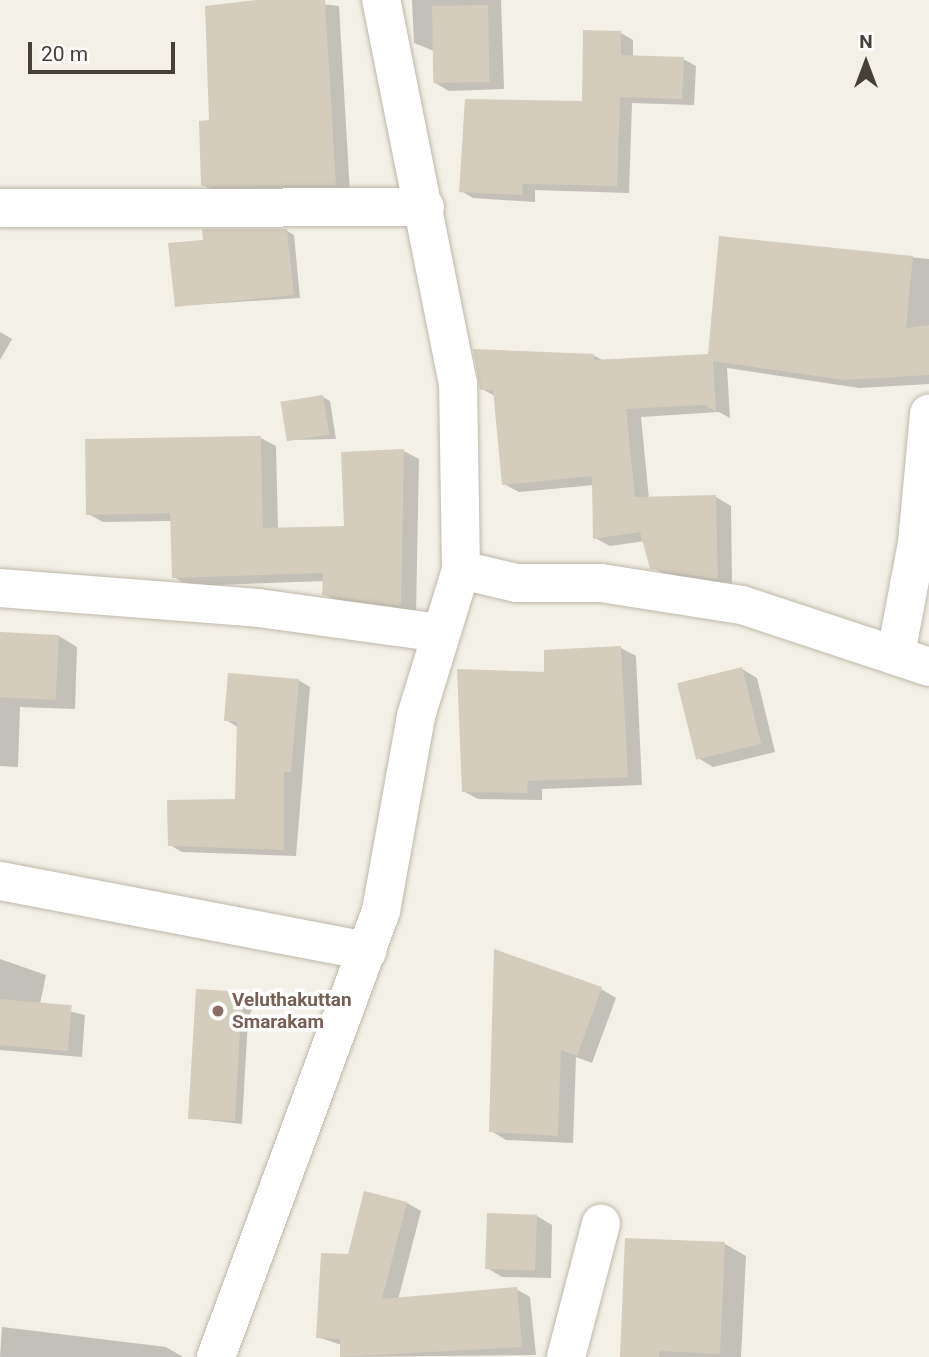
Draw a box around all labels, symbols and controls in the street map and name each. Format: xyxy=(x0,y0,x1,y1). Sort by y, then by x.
scale bar xyxy=(32,28,178,72)
north arrow xyxy=(831,28,901,98)
text: N xyxy=(859,30,873,53)
text: 20 m xyxy=(41,42,88,66)
place label: Veluthakuttan Smarakam xyxy=(232,989,352,1033)
marker: Veluthakuttan Smarakam xyxy=(210,1003,226,1019)

